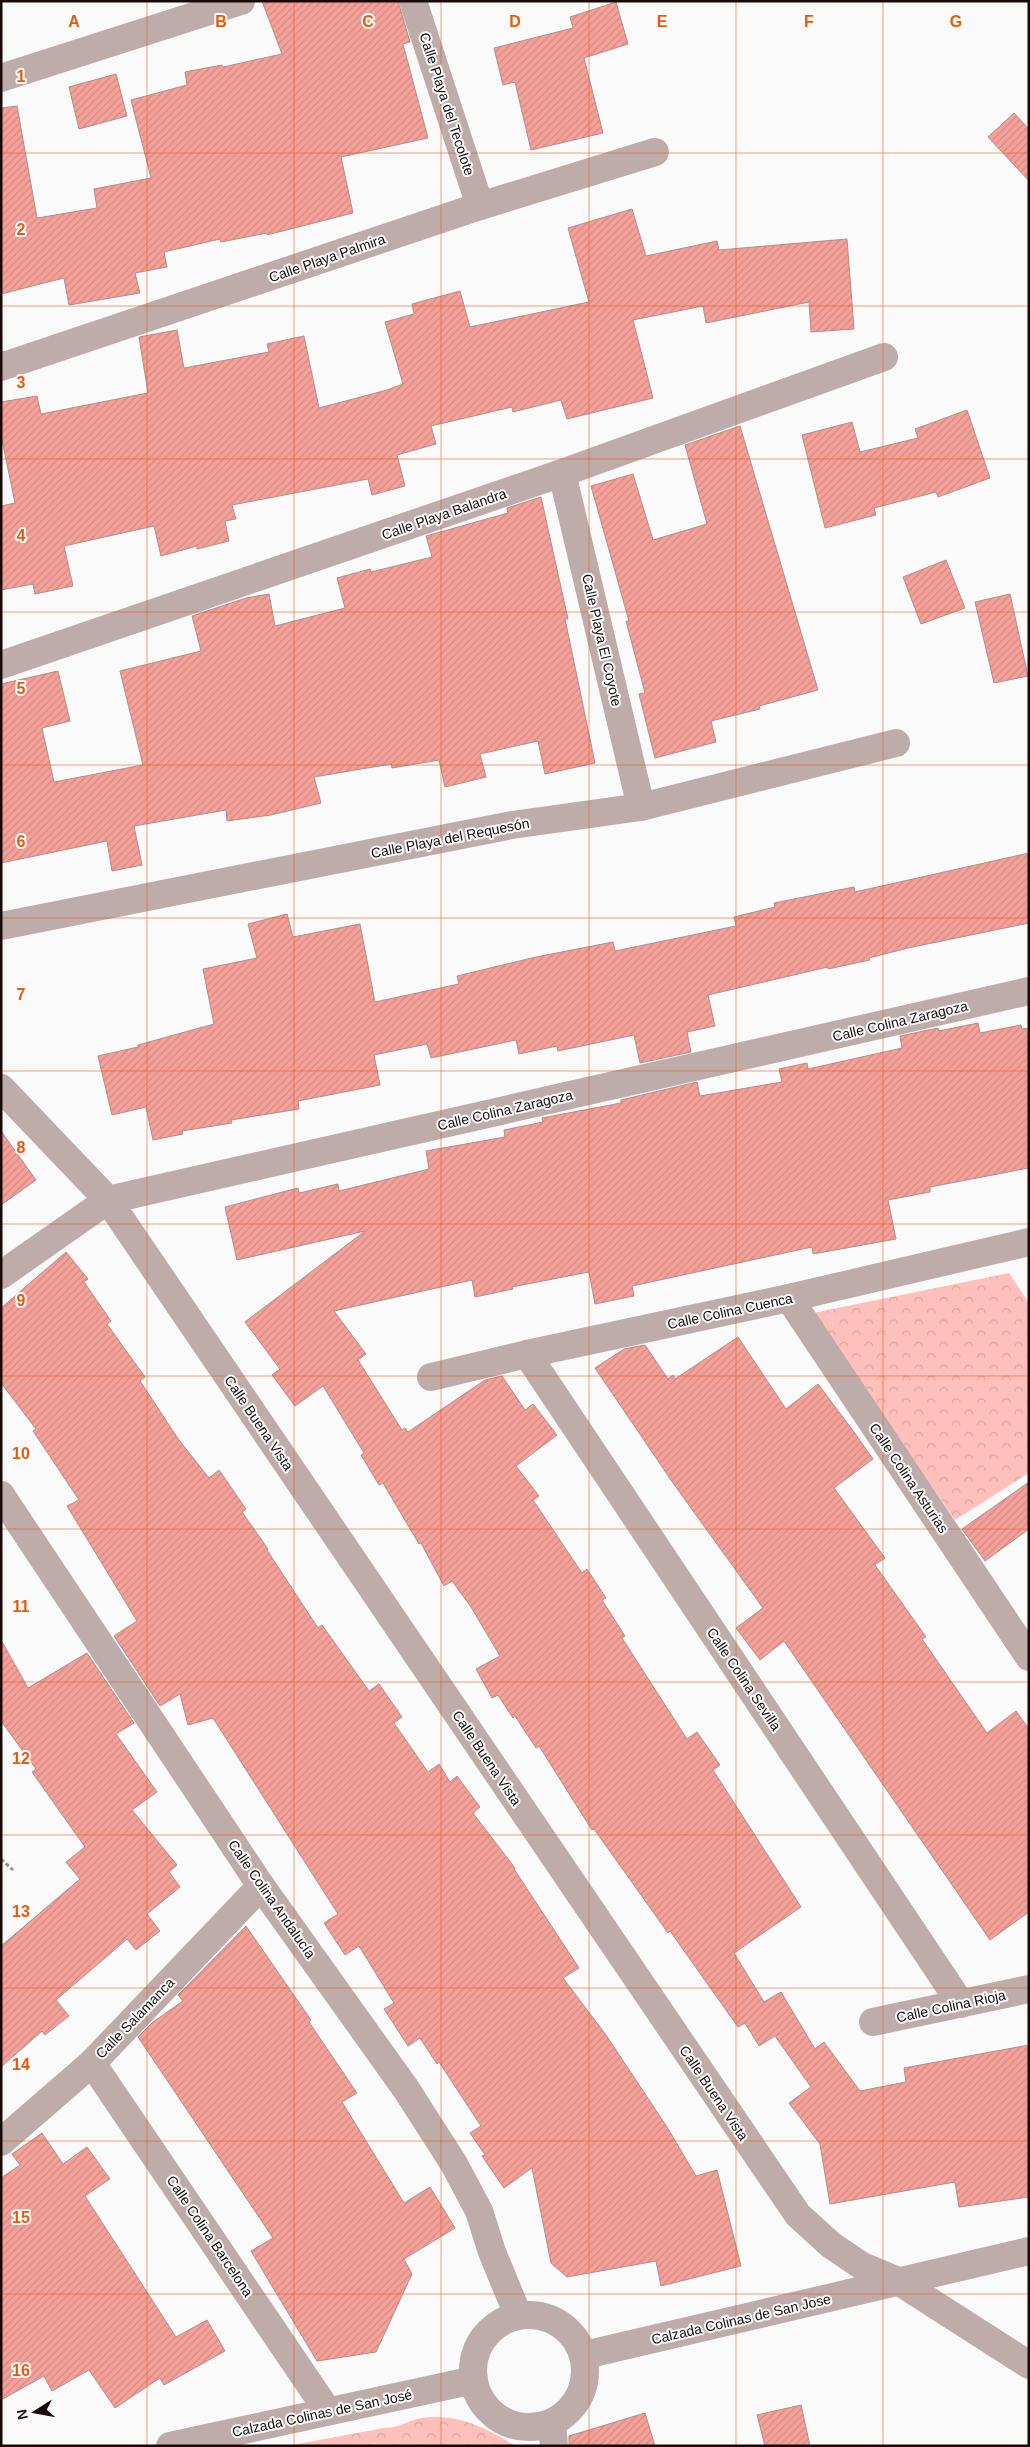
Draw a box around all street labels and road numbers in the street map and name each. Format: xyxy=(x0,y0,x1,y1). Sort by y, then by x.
street label: Calle Playa del Tecolote xyxy=(416,31,478,178)
street label: Calle Playa Palmira xyxy=(267,230,388,285)
street label: Calle Playa Balandra xyxy=(380,485,509,543)
street label: Calle Playa El Coyote xyxy=(579,572,625,708)
street label: Calle Playa del Requesón xyxy=(369,815,531,861)
street label: Calle Colina Zaragoza xyxy=(831,998,969,1044)
street label: Calle Colina Zaragoza xyxy=(436,1087,574,1133)
street label: Calle Colina Cuenca xyxy=(666,1290,794,1332)
street label: Calle Buena Vista xyxy=(221,1372,297,1474)
street label: Calle Colina Asturias xyxy=(866,1420,952,1536)
street label: Calle Colina Sevilla xyxy=(704,1625,784,1734)
street label: Calle Buena Vista xyxy=(449,1707,525,1809)
street label: Calle Colina Andalucía xyxy=(225,1837,319,1961)
street label: Calle Salamanca xyxy=(92,1974,178,2062)
street label: Calle Colina Rioja xyxy=(895,1987,1007,2025)
street label: Calle Buena Vista xyxy=(676,2042,752,2144)
street label: Calle Colina Barcelona xyxy=(164,2172,257,2300)
street label: Calzada Colinas de San Jose xyxy=(650,2290,832,2347)
street label: Calzada Colinas de San José xyxy=(231,2386,414,2440)

